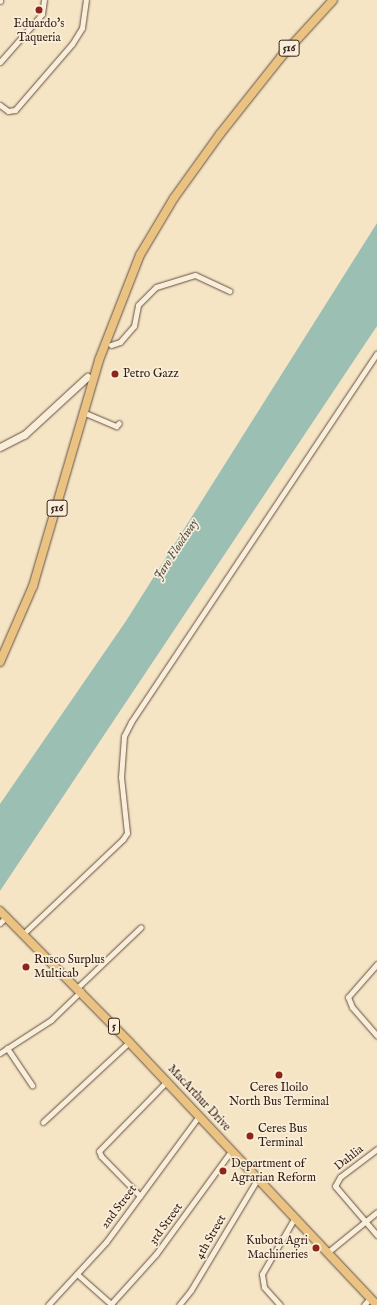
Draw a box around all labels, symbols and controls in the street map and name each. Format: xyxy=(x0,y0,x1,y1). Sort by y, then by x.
marker: Eduardo's Taqueria xyxy=(34,5,44,15)
place label: Eduardo's Taqueria xyxy=(14,17,64,45)
road number: 516 xyxy=(278,39,300,57)
place label: Petro Gazz xyxy=(123,367,179,381)
marker: Petro Gazz xyxy=(110,369,120,379)
road number: 516 xyxy=(46,499,68,517)
water label: Jaro Floodway xyxy=(151,517,203,583)
place label: Rusco Surplus Multicab xyxy=(34,953,105,981)
marker: Rusco Surplus Multicab xyxy=(21,962,31,972)
road number: 5 xyxy=(108,1017,120,1035)
street label: MacArthur Drive xyxy=(164,1062,234,1134)
marker: Ceres Iloilo North Bus Terminal xyxy=(274,1070,284,1080)
place label: Ceres Iloilo North Bus Terminal xyxy=(229,1081,329,1109)
place label: Ceres Bus Terminal xyxy=(258,1122,307,1150)
marker: Ceres Bus Terminal xyxy=(245,1131,255,1141)
street label: Dahlia xyxy=(332,1142,366,1174)
place label: Department of Agrarian Reform xyxy=(231,1157,316,1185)
marker: Department of Agrarian Reform xyxy=(218,1166,228,1176)
street label: 2nd Street xyxy=(98,1182,140,1232)
street label: 3rd Street xyxy=(146,1200,186,1248)
street label: 4th Street xyxy=(193,1212,229,1262)
place label: Kubota Agri Machineries xyxy=(246,1234,308,1262)
marker: Kubota Agri Machineries xyxy=(311,1243,321,1253)

